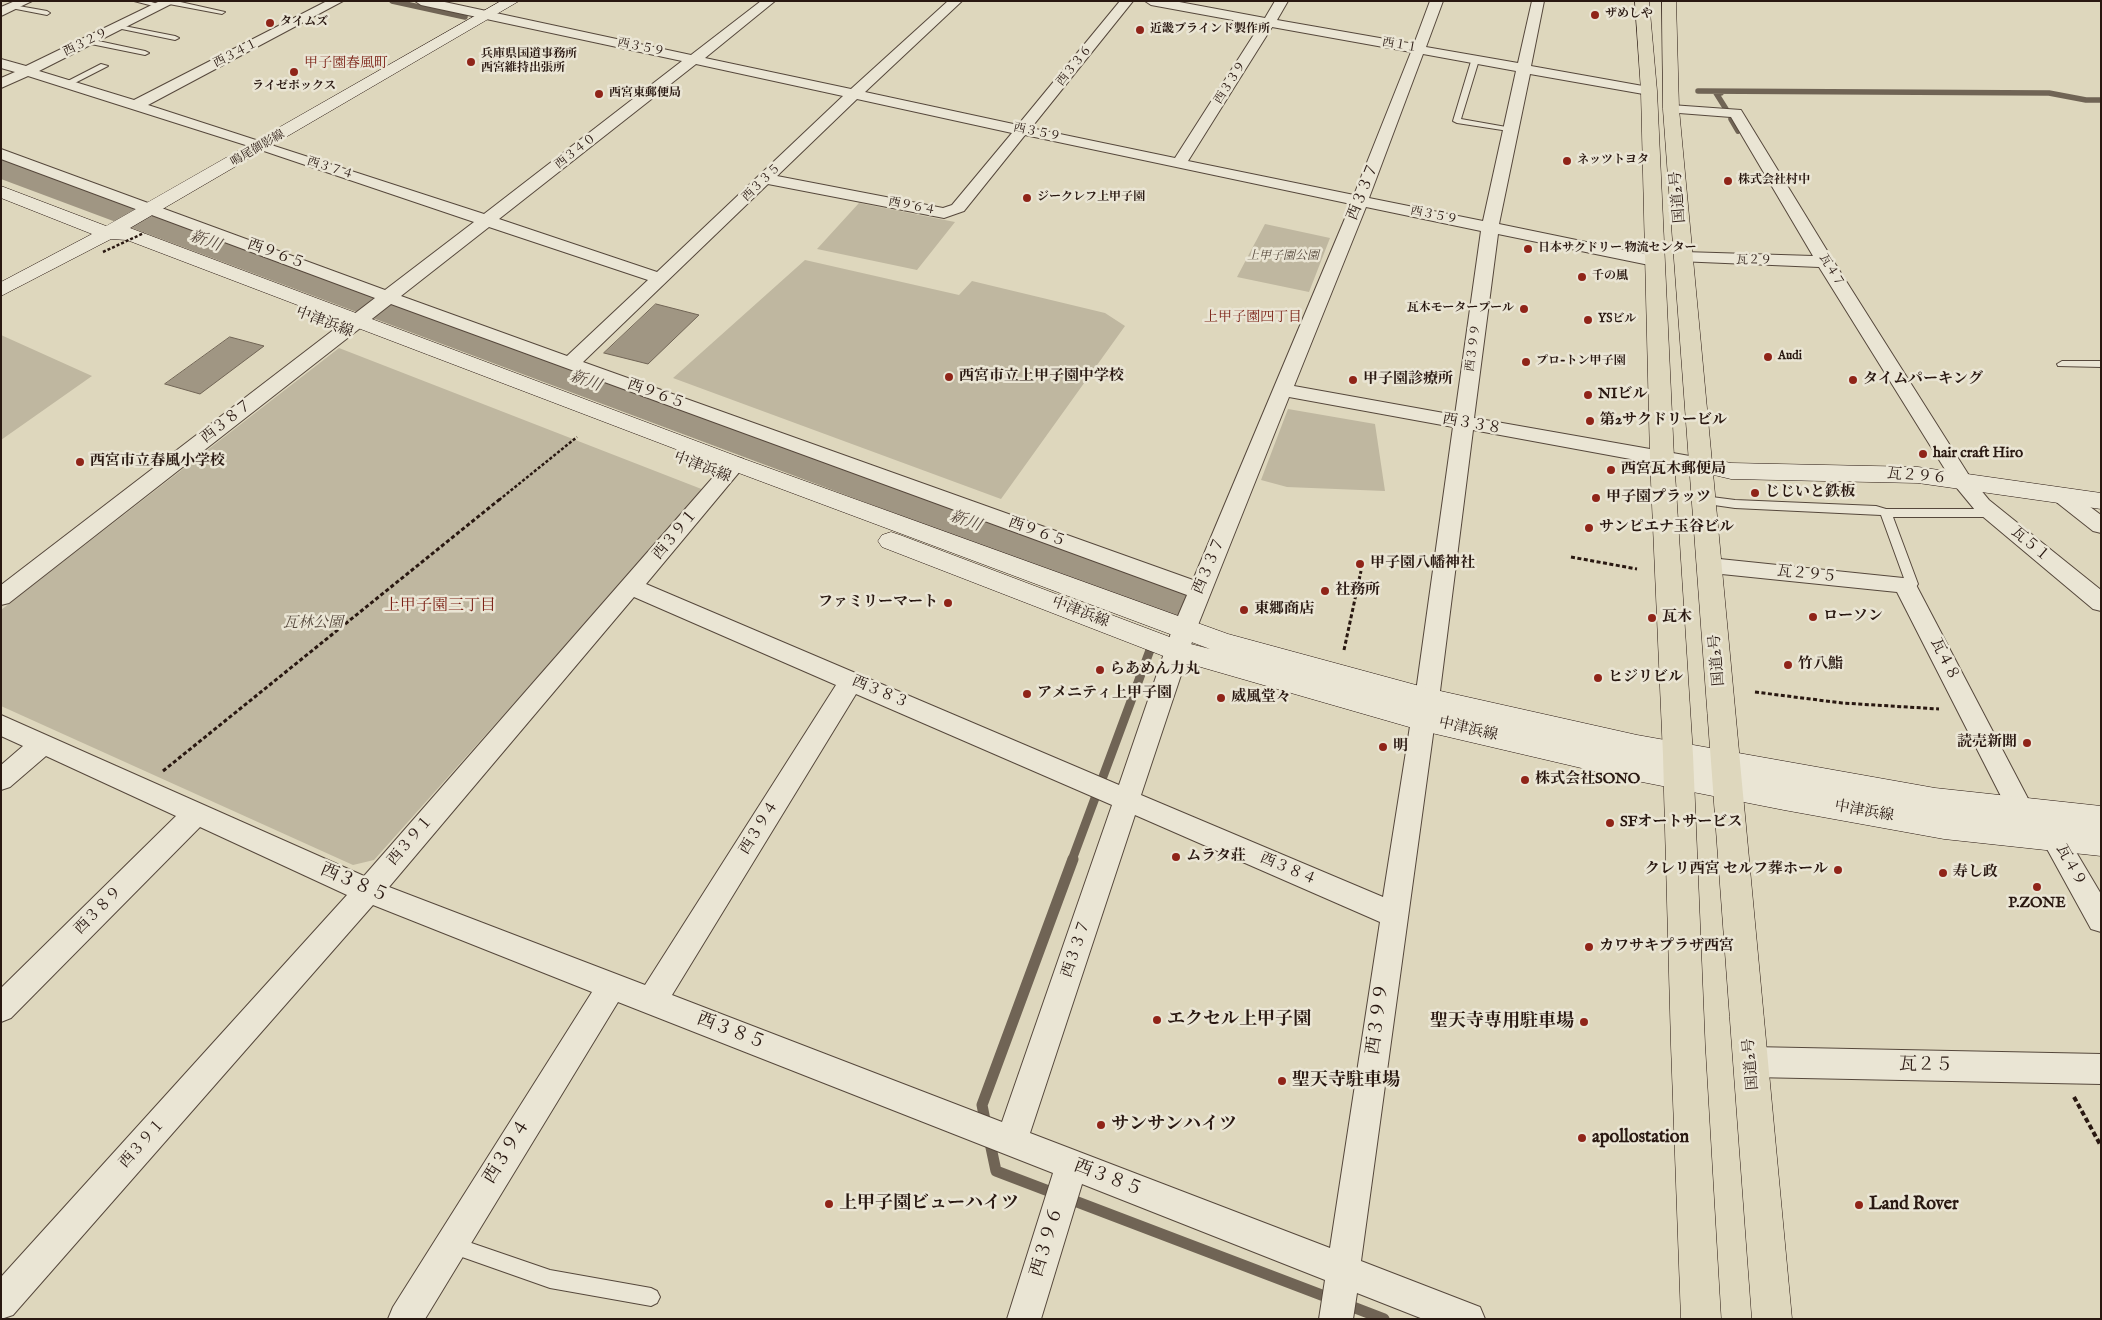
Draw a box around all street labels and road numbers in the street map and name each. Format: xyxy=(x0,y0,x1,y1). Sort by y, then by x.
street label: 西３２９ xyxy=(61,26,111,60)
street label: 西３５９ xyxy=(616,36,666,60)
street label: 西１１ xyxy=(1381,36,1419,56)
street label: 西３４１ xyxy=(211,37,261,71)
street label: 西３３６ xyxy=(1054,43,1096,89)
street label: 西３３９ xyxy=(1212,59,1250,107)
street label: 西３５９ xyxy=(1012,121,1062,145)
street label: 鳴尾御影線 xyxy=(228,128,288,170)
street label: 西３４０ xyxy=(553,132,599,172)
street label: 西３７４ xyxy=(305,155,355,183)
street label: 西３３５ xyxy=(740,161,784,205)
street label: 西３３７ xyxy=(1344,161,1384,223)
street label: 国道2号 xyxy=(1668,170,1690,224)
street label: 西９６４ xyxy=(887,195,937,219)
street label: 西３５９ xyxy=(1409,204,1459,228)
street label: 西９６５ xyxy=(245,236,307,274)
street label: 瓦４７ xyxy=(1815,252,1847,290)
street label: 瓦２９ xyxy=(1736,253,1772,269)
street label: 中津浜線 xyxy=(293,304,355,342)
street label: 西３９９ xyxy=(1464,323,1484,373)
street label: 西９６５ xyxy=(625,376,687,414)
street label: 西３８７ xyxy=(198,396,256,448)
street label: 西３３８ xyxy=(1441,411,1503,439)
street label: 中津浜線 xyxy=(671,449,733,487)
street label: 瓦２９６ xyxy=(1886,465,1948,489)
street label: 西３９１ xyxy=(650,506,702,564)
street label: 西９６５ xyxy=(1006,514,1068,552)
street label: 瓦５１ xyxy=(2007,524,2053,566)
street label: 西３３７ xyxy=(1190,535,1230,597)
street label: 瓦２９５ xyxy=(1776,563,1838,587)
street label: 中津浜線 xyxy=(1049,594,1111,632)
street label: 国道2号 xyxy=(1707,633,1729,687)
street label: 瓦４８ xyxy=(1926,636,1962,684)
street label: 西３８３ xyxy=(849,673,911,713)
street label: 中津浜線 xyxy=(1437,714,1499,746)
street label: 西３９４ xyxy=(736,798,784,858)
street label: 中津浜線 xyxy=(1833,798,1895,826)
street label: 西３９１ xyxy=(385,812,437,870)
street label: 瓦４９ xyxy=(2051,842,2089,890)
street label: 西３８４ xyxy=(1257,850,1319,890)
street label: 西３８５ xyxy=(317,860,391,908)
street label: 西３８９ xyxy=(71,883,127,939)
street label: 西３３７ xyxy=(1059,918,1095,980)
street label: 西３９９ xyxy=(1363,982,1395,1056)
street label: 西３８５ xyxy=(694,1009,768,1055)
street label: 国道2号 xyxy=(1741,1037,1763,1091)
street label: 瓦２５ xyxy=(1899,1055,1953,1077)
street label: 西３９１ xyxy=(116,1116,170,1172)
street label: 西３９４ xyxy=(480,1116,536,1188)
street label: 西３８５ xyxy=(1071,1156,1145,1202)
street label: 西３９６ xyxy=(1027,1204,1069,1280)

